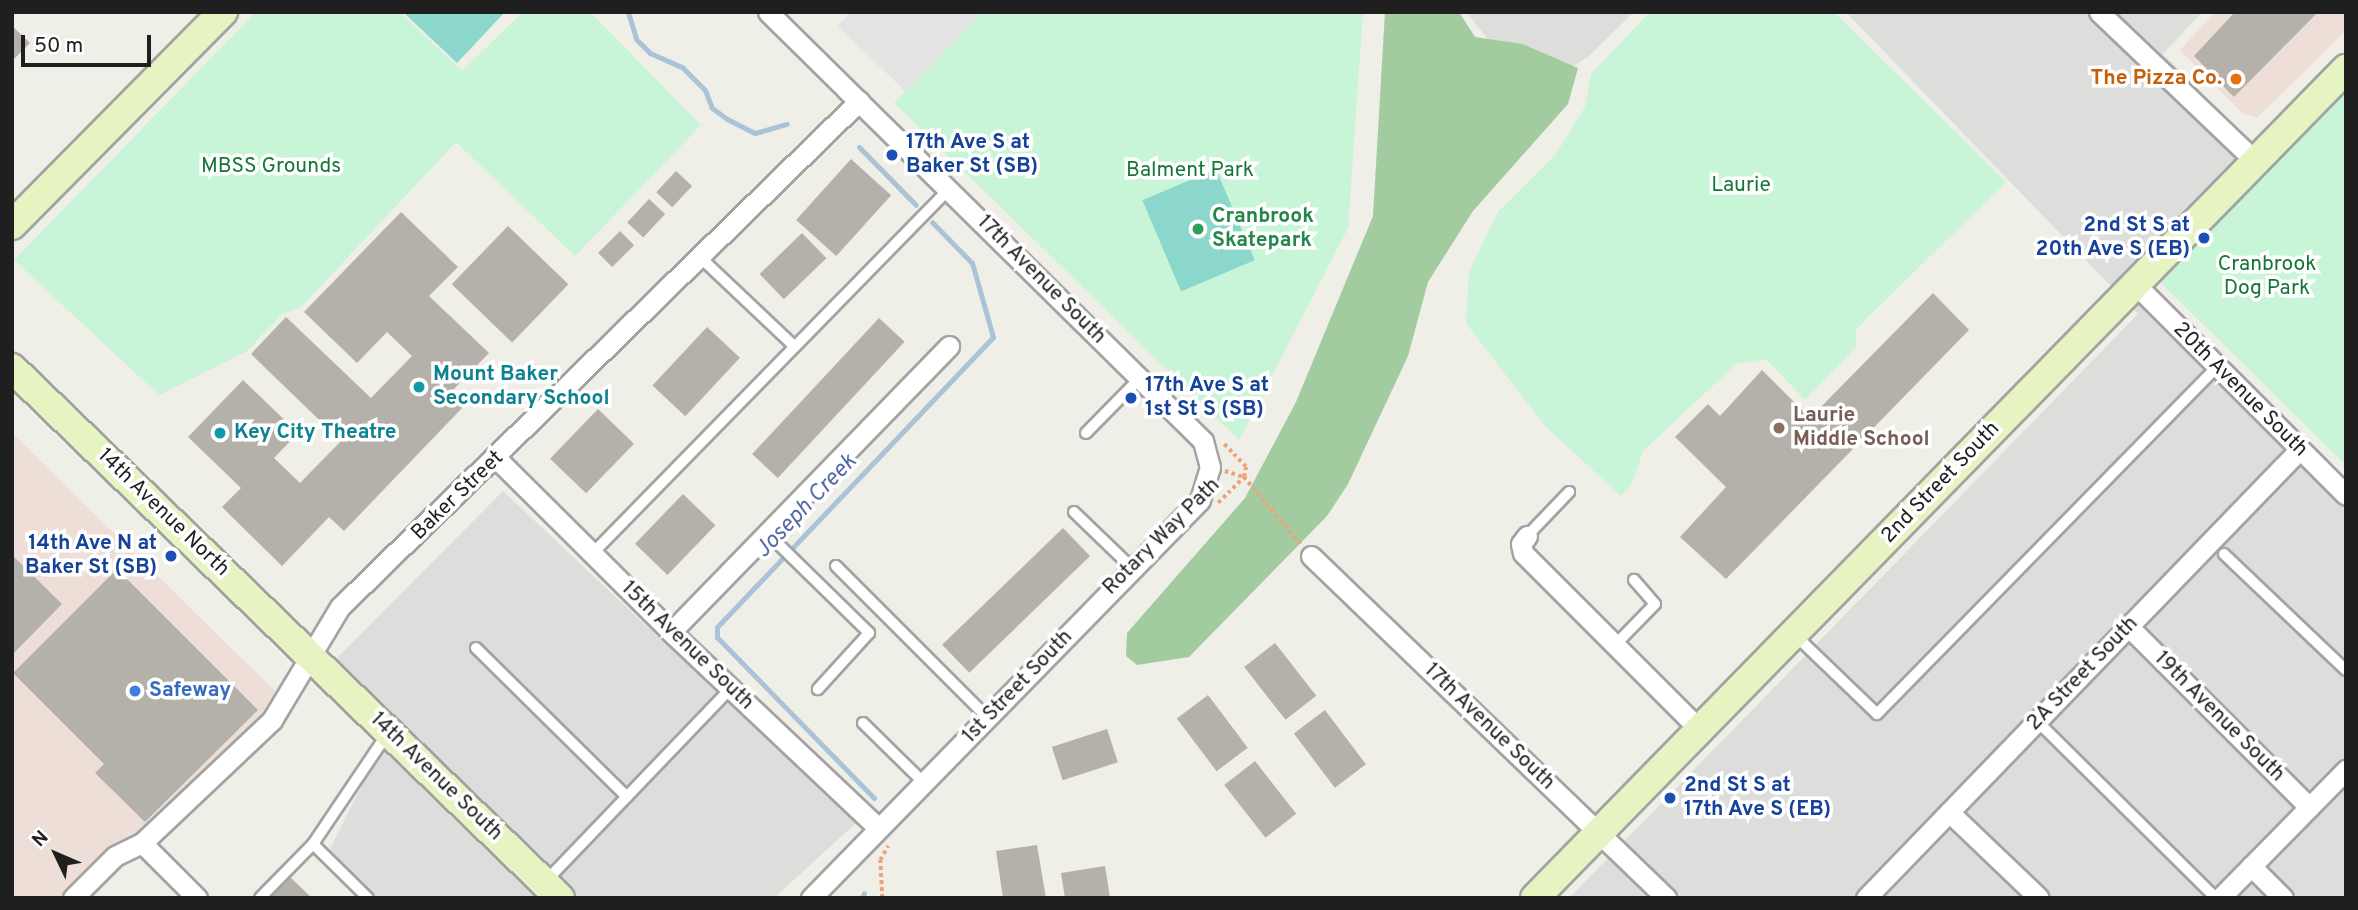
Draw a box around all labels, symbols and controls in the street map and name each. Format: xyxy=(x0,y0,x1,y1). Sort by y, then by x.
scale bar xyxy=(24,21,154,65)
text: 50 m xyxy=(34,33,83,60)
place label: The Pizza Co. xyxy=(2091,66,2222,92)
marker: The Pizza Co. xyxy=(2228,71,2244,87)
place label: 17th Ave S at Baker St (SB) xyxy=(906,130,1038,180)
marker: 17th Ave S at Baker St (SB) xyxy=(884,147,900,163)
park label: MBSS Grounds xyxy=(201,154,341,180)
park label: Balment Park xyxy=(1126,158,1254,184)
park label: Laurie xyxy=(1711,173,1771,199)
place label: Cranbrook Skatepark xyxy=(1212,204,1314,254)
street label: 17th Avenue South xyxy=(971,210,1111,350)
place label: 2nd St S at 20th Ave S (EB) xyxy=(2035,213,2190,263)
marker: Cranbrook Skatepark xyxy=(1190,221,1206,237)
marker: 2nd St S at 20th Ave S (EB) xyxy=(2196,230,2212,246)
park label: Cranbrook Dog Park xyxy=(2218,252,2316,302)
street label: 20th Avenue South xyxy=(2167,317,2313,463)
place label: Mount Baker Secondary School xyxy=(433,362,610,412)
place label: 17th Ave S at 1st St S (SB) xyxy=(1145,373,1270,423)
marker: Mount Baker Secondary School xyxy=(411,379,427,395)
marker: 17th Ave S at 1st St S (SB) xyxy=(1123,390,1139,406)
place label: Laurie Middle School xyxy=(1793,403,1930,453)
street label: 2nd Street South xyxy=(1877,417,2005,549)
place label: Key City Theatre xyxy=(234,420,396,446)
marker: Laurie Middle School xyxy=(1771,420,1787,436)
marker: Key City Theatre xyxy=(212,425,228,441)
street label: 14th Avenue North xyxy=(92,443,234,583)
street label: Baker Street xyxy=(407,446,509,546)
water label: Joseph Creek xyxy=(750,449,864,565)
street label: Rotary Way Path xyxy=(1098,473,1226,601)
place label: 14th Ave N at Baker St (SB) xyxy=(25,531,157,581)
marker: 14th Ave N at Baker St (SB) xyxy=(163,548,179,564)
street label: 15th Avenue South xyxy=(615,576,759,716)
street label: 2A Street South xyxy=(2022,611,2144,737)
street label: 1st Street South xyxy=(958,625,1078,749)
street label: 19th Avenue South xyxy=(2148,646,2290,788)
street label: 17th Avenue South xyxy=(1418,658,1560,796)
place label: Safeway xyxy=(149,678,231,704)
marker: Safeway xyxy=(127,683,143,699)
street label: 14th Avenue South xyxy=(364,707,508,847)
place label: 2nd St S at 17th Ave S (EB) xyxy=(1684,773,1832,823)
marker: 2nd St S at 17th Ave S (EB) xyxy=(1662,790,1678,806)
north arrow xyxy=(21,819,91,889)
text: N xyxy=(28,826,54,853)

